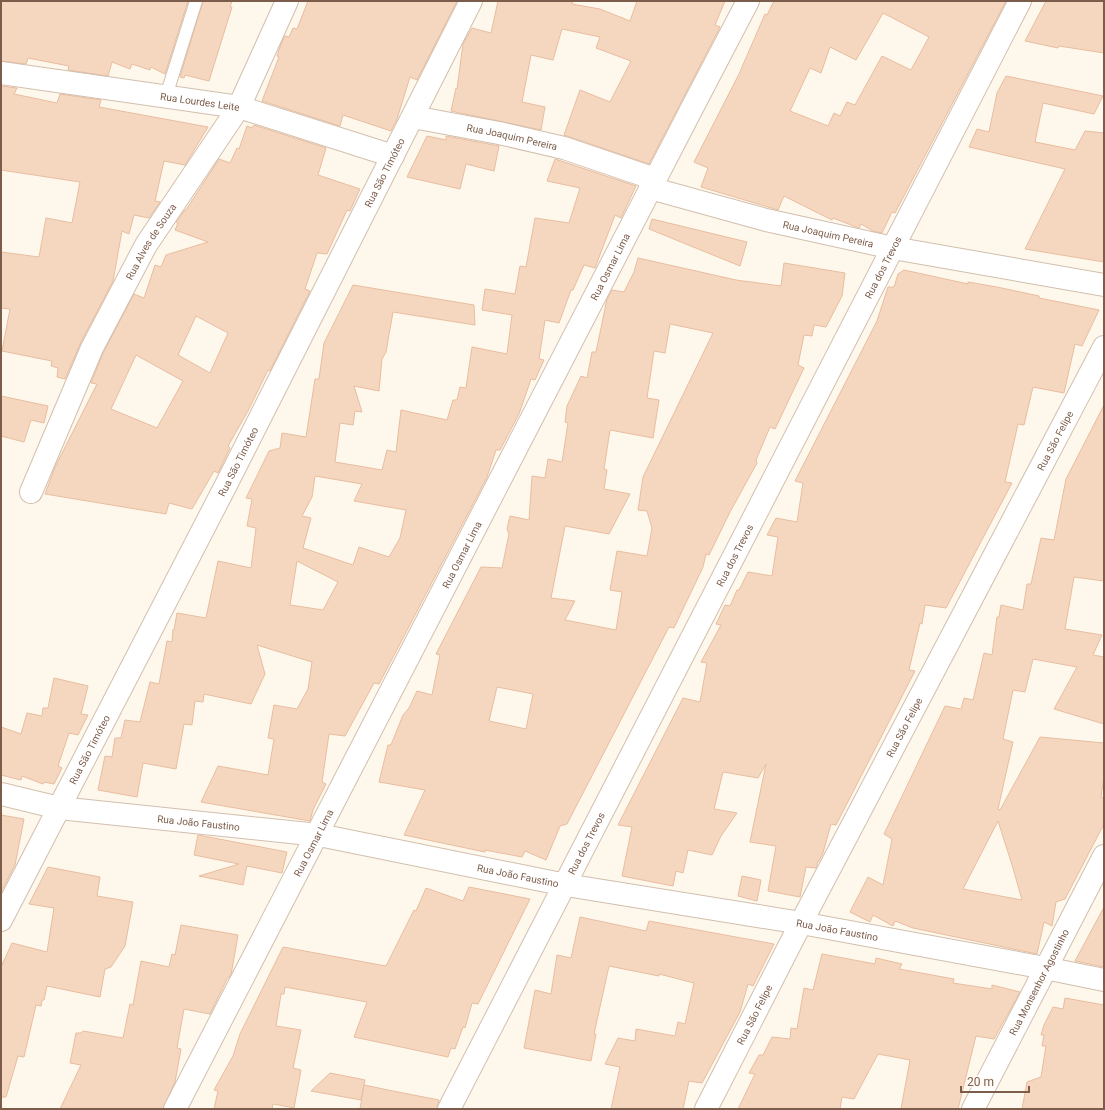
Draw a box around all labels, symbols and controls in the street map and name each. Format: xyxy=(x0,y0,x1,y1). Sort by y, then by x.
street label: Rua Lourdes Leite xyxy=(160,91,240,113)
street label: Rua Joaquim Pereira xyxy=(466,122,558,152)
street label: Rua São Timóteo xyxy=(363,136,407,209)
street label: Rua Alves de Souza xyxy=(124,202,178,282)
street label: Rua Joaquim Pereira xyxy=(782,219,874,250)
street label: Rua Osmar Lima xyxy=(588,231,632,302)
street label: Rua dos Trevos xyxy=(863,235,904,300)
street label: Rua São Felipe xyxy=(1035,409,1075,472)
street label: Rua São Timóteo xyxy=(216,425,261,498)
street label: Rua Osmar Lima xyxy=(440,520,484,590)
street label: Rua dos Trevos xyxy=(714,523,755,588)
street label: Rua São Felipe xyxy=(884,696,925,759)
street label: Rua São Timóteo xyxy=(67,713,112,786)
street label: Rua Osmar Lima xyxy=(292,808,336,878)
street label: Rua dos Trevos xyxy=(566,811,607,876)
street label: Rua João Faustino xyxy=(157,813,241,833)
street label: Rua João Faustino xyxy=(476,862,560,889)
street label: Rua João Faustino xyxy=(795,917,879,943)
street label: Rua Monsenhor Agostinho xyxy=(1007,927,1071,1037)
street label: Rua São Felipe xyxy=(735,983,775,1047)
scale bar xyxy=(961,1068,1029,1094)
text: 20 m xyxy=(967,1075,994,1089)

